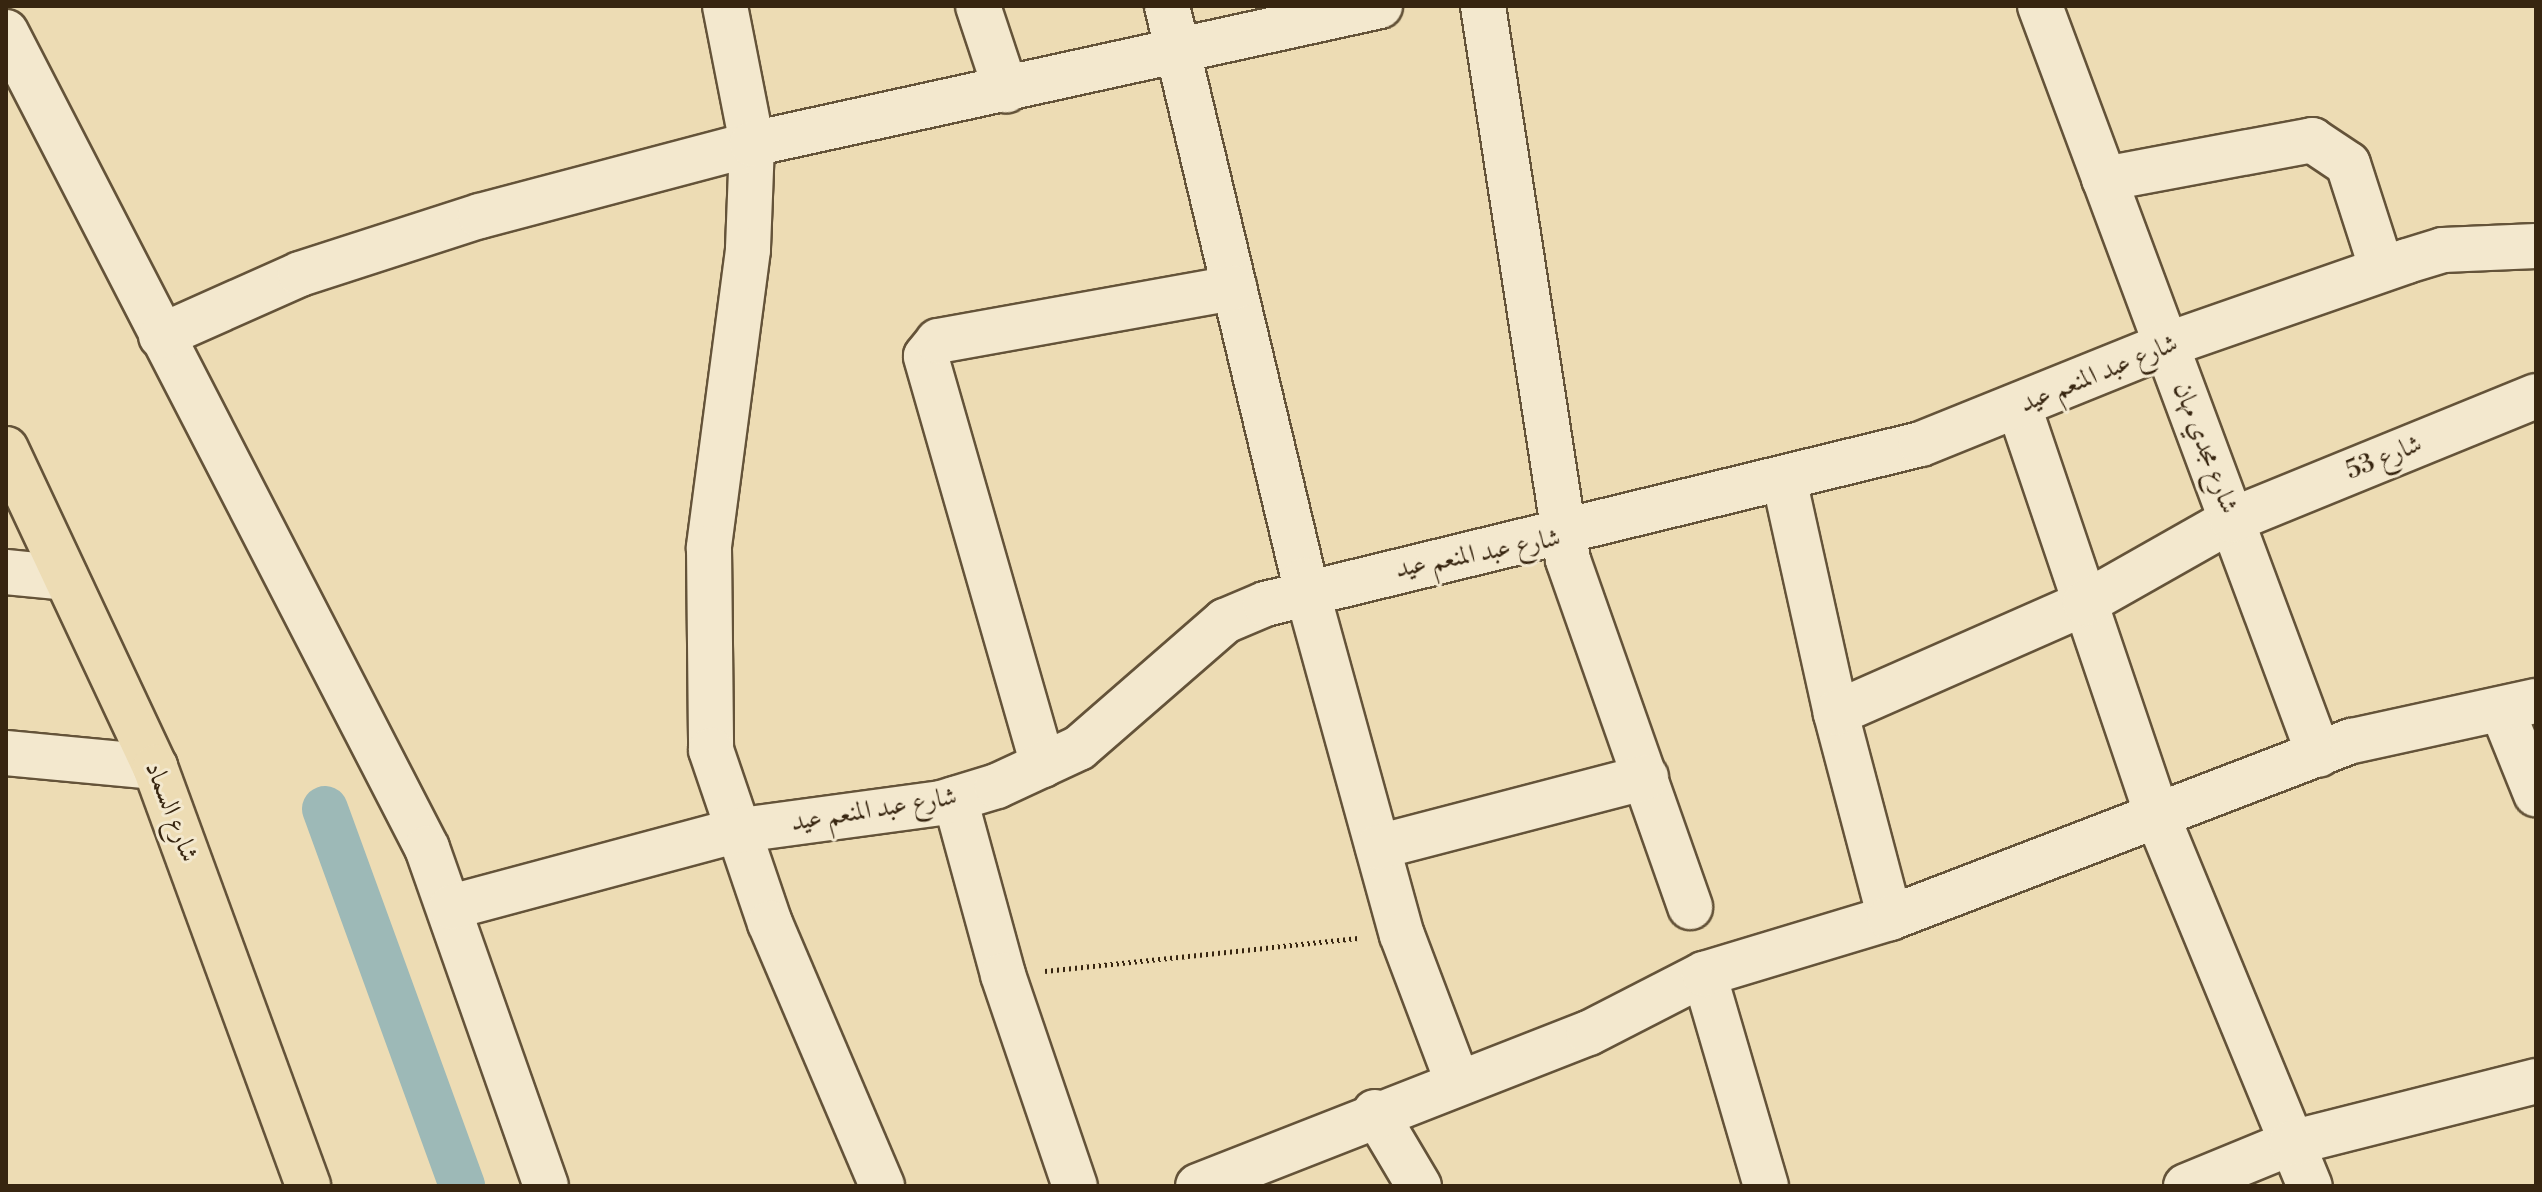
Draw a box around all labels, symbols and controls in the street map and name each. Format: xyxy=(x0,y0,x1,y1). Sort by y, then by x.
street label: شارع عبد المنعم عيد xyxy=(2016,328,2182,420)
street label: شارع مجدي مهان xyxy=(2166,378,2244,518)
street label: شارع 53 xyxy=(2341,429,2427,487)
street label: شارع عبد المنعم عيد xyxy=(1393,523,1563,585)
street label: شارع السماد xyxy=(138,757,204,867)
street label: شارع عبد المنعم عيد xyxy=(789,781,959,839)

